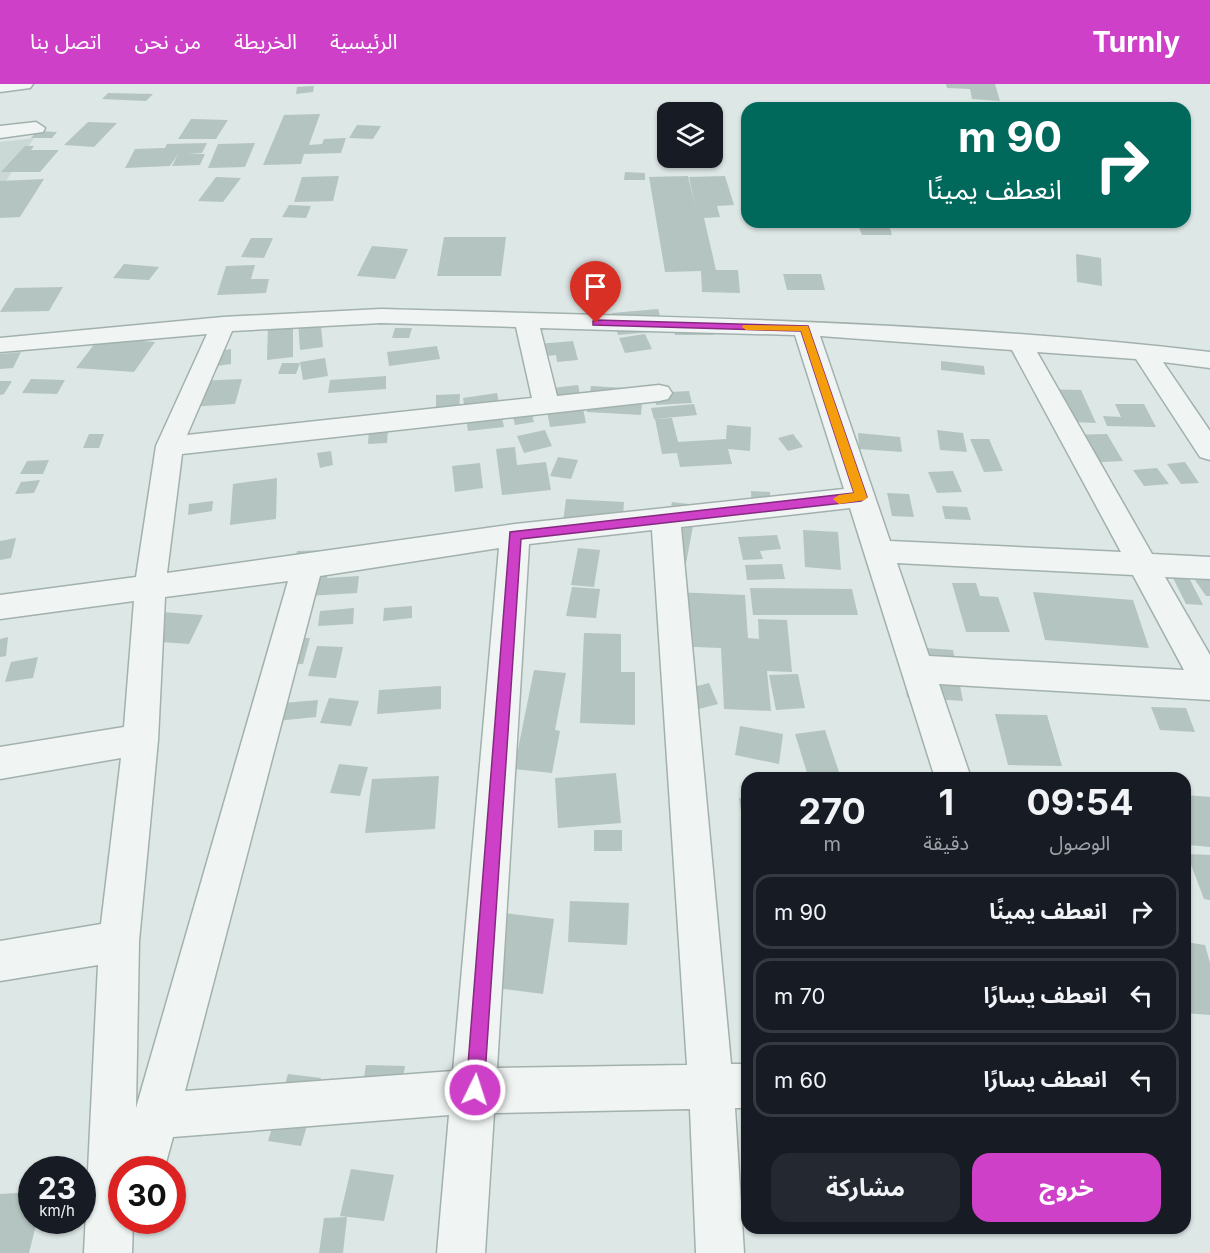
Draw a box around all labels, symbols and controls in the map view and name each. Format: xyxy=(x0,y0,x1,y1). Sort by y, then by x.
text: Turnly xyxy=(1092,25,1180,59)
text: اتصل بنا xyxy=(30,29,101,54)
text: من نحن xyxy=(134,29,201,54)
text: الخريطة xyxy=(234,29,297,54)
text: الرئيسية xyxy=(330,29,397,54)
map controls xyxy=(657,102,723,168)
button: layers xyxy=(657,102,723,168)
text: 90 m xyxy=(958,111,1062,162)
icon: right xyxy=(1083,126,1161,204)
text: انعطف يمينًا xyxy=(927,173,1062,206)
pin xyxy=(570,261,621,323)
icon: arrive xyxy=(579,270,612,303)
text: 1 xyxy=(938,780,954,824)
text: 09:54 xyxy=(1026,780,1133,824)
text: 270 xyxy=(799,789,866,833)
text: دقيقة xyxy=(923,831,969,855)
text: الوصول xyxy=(1050,831,1110,855)
text: m xyxy=(823,832,841,856)
icon: right xyxy=(1125,895,1158,928)
text: انعطف يمينًا xyxy=(989,898,1107,924)
text: 90 m xyxy=(774,899,827,925)
icon: left xyxy=(1125,979,1158,1012)
text: انعطف يسارًا xyxy=(984,982,1107,1008)
text: 70 m xyxy=(774,983,825,1009)
position arrow xyxy=(443,1058,507,1122)
icon: left xyxy=(1125,1063,1158,1096)
text: انعطف يسارًا xyxy=(984,1066,1107,1092)
text: 60 m xyxy=(774,1067,827,1093)
button: مشاركة xyxy=(771,1153,960,1222)
button: خروج xyxy=(972,1153,1161,1222)
speed limit sign: 30 xyxy=(108,1156,186,1234)
text: 23 xyxy=(38,1170,76,1206)
text: km/h xyxy=(39,1201,75,1220)

